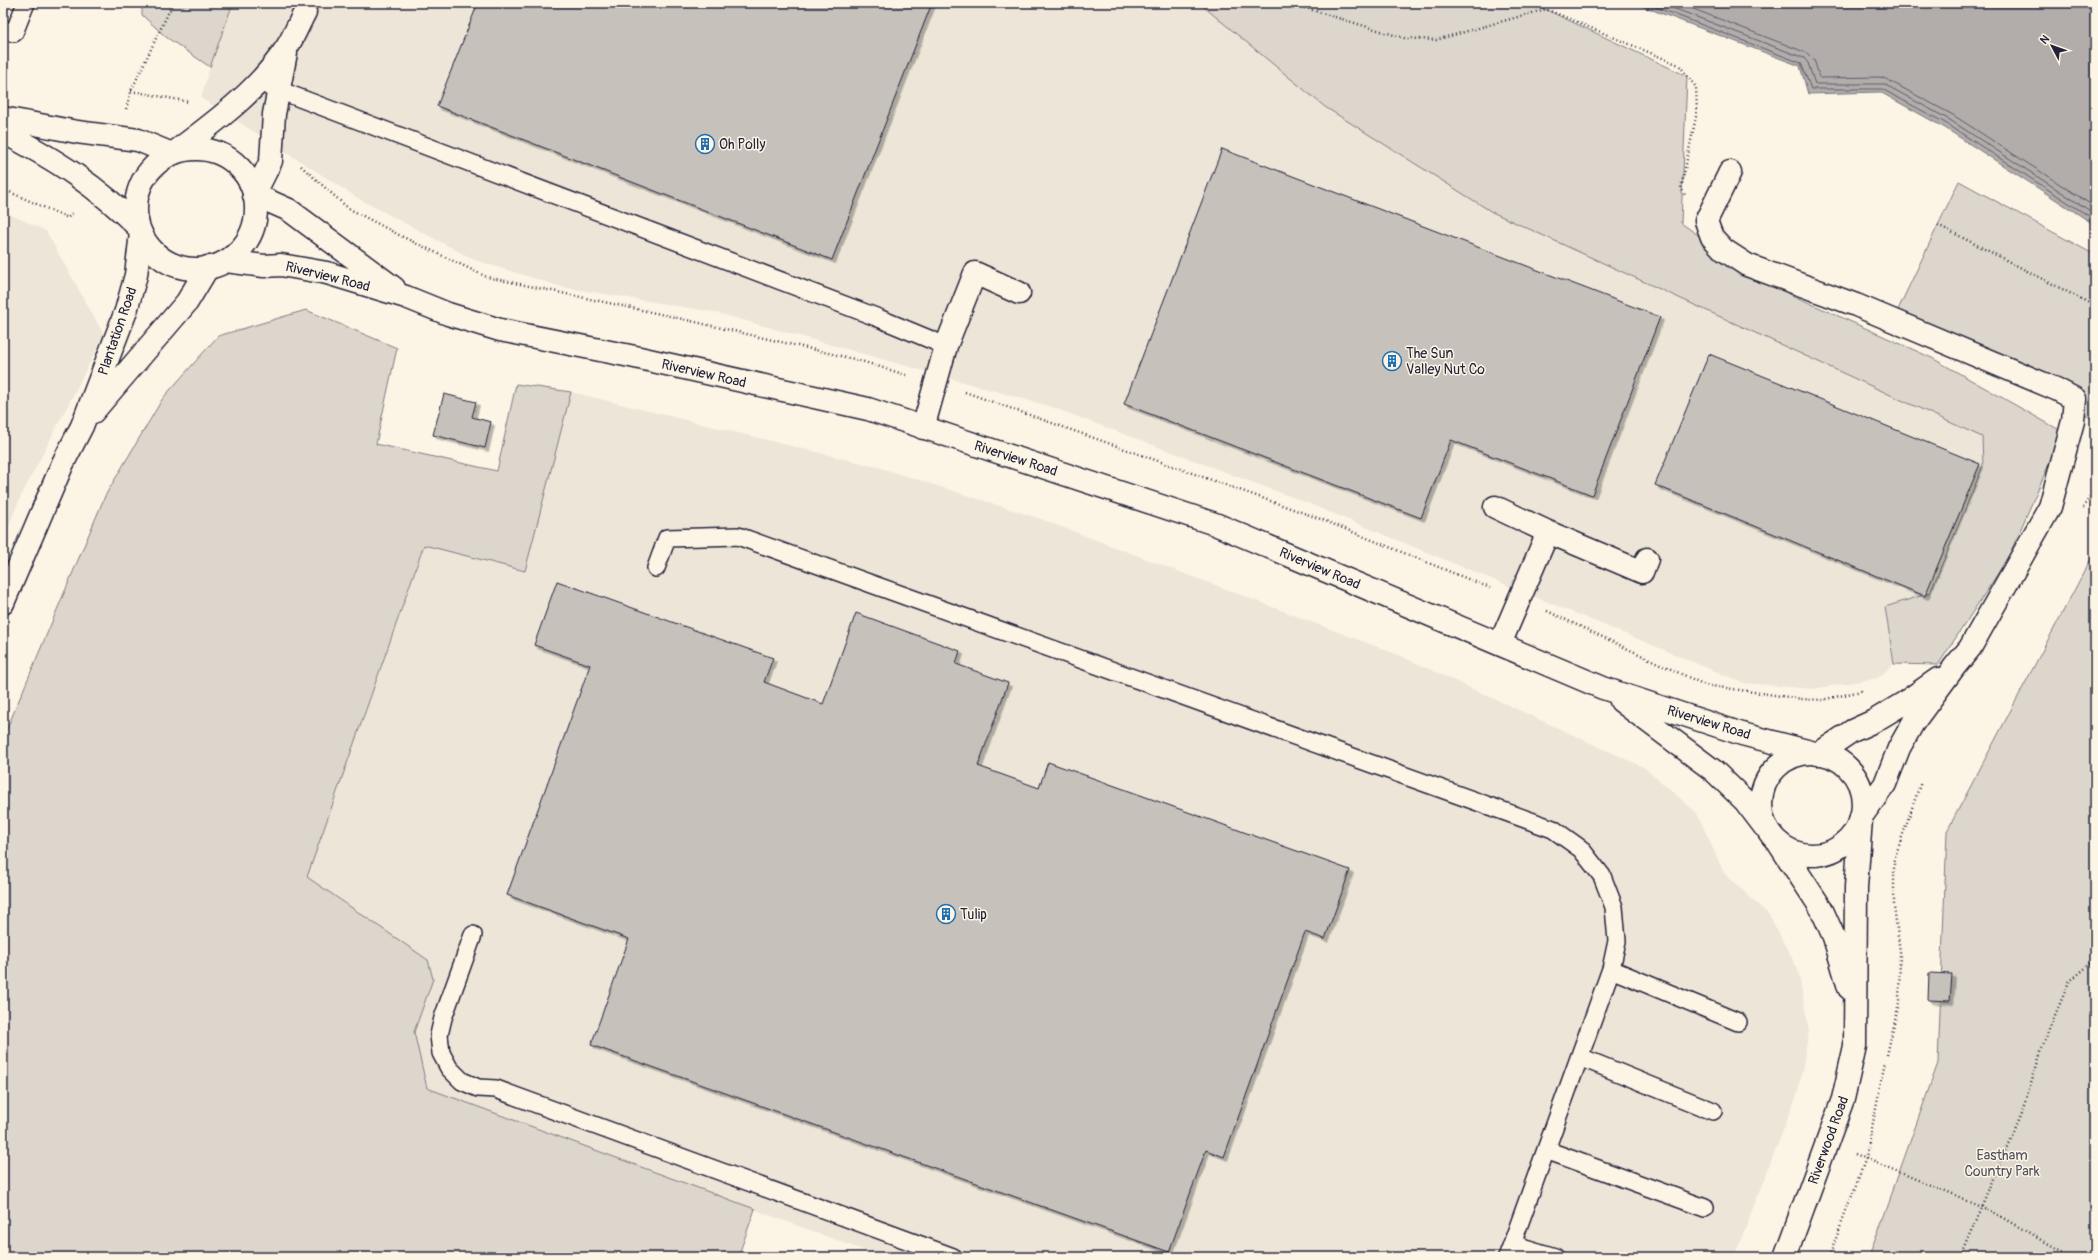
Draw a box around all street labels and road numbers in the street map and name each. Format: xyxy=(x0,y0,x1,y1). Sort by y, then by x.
street label: Riverview Road xyxy=(284,258,372,295)
street label: Plantation Road xyxy=(94,285,141,377)
street label: Riverview Road xyxy=(660,355,748,392)
street label: Riverview Road xyxy=(972,437,1060,480)
street label: Riverview Road xyxy=(1277,544,1363,593)
street label: Riverview Road xyxy=(1665,702,1753,743)
street label: Riverwood Road xyxy=(1805,1094,1852,1187)

